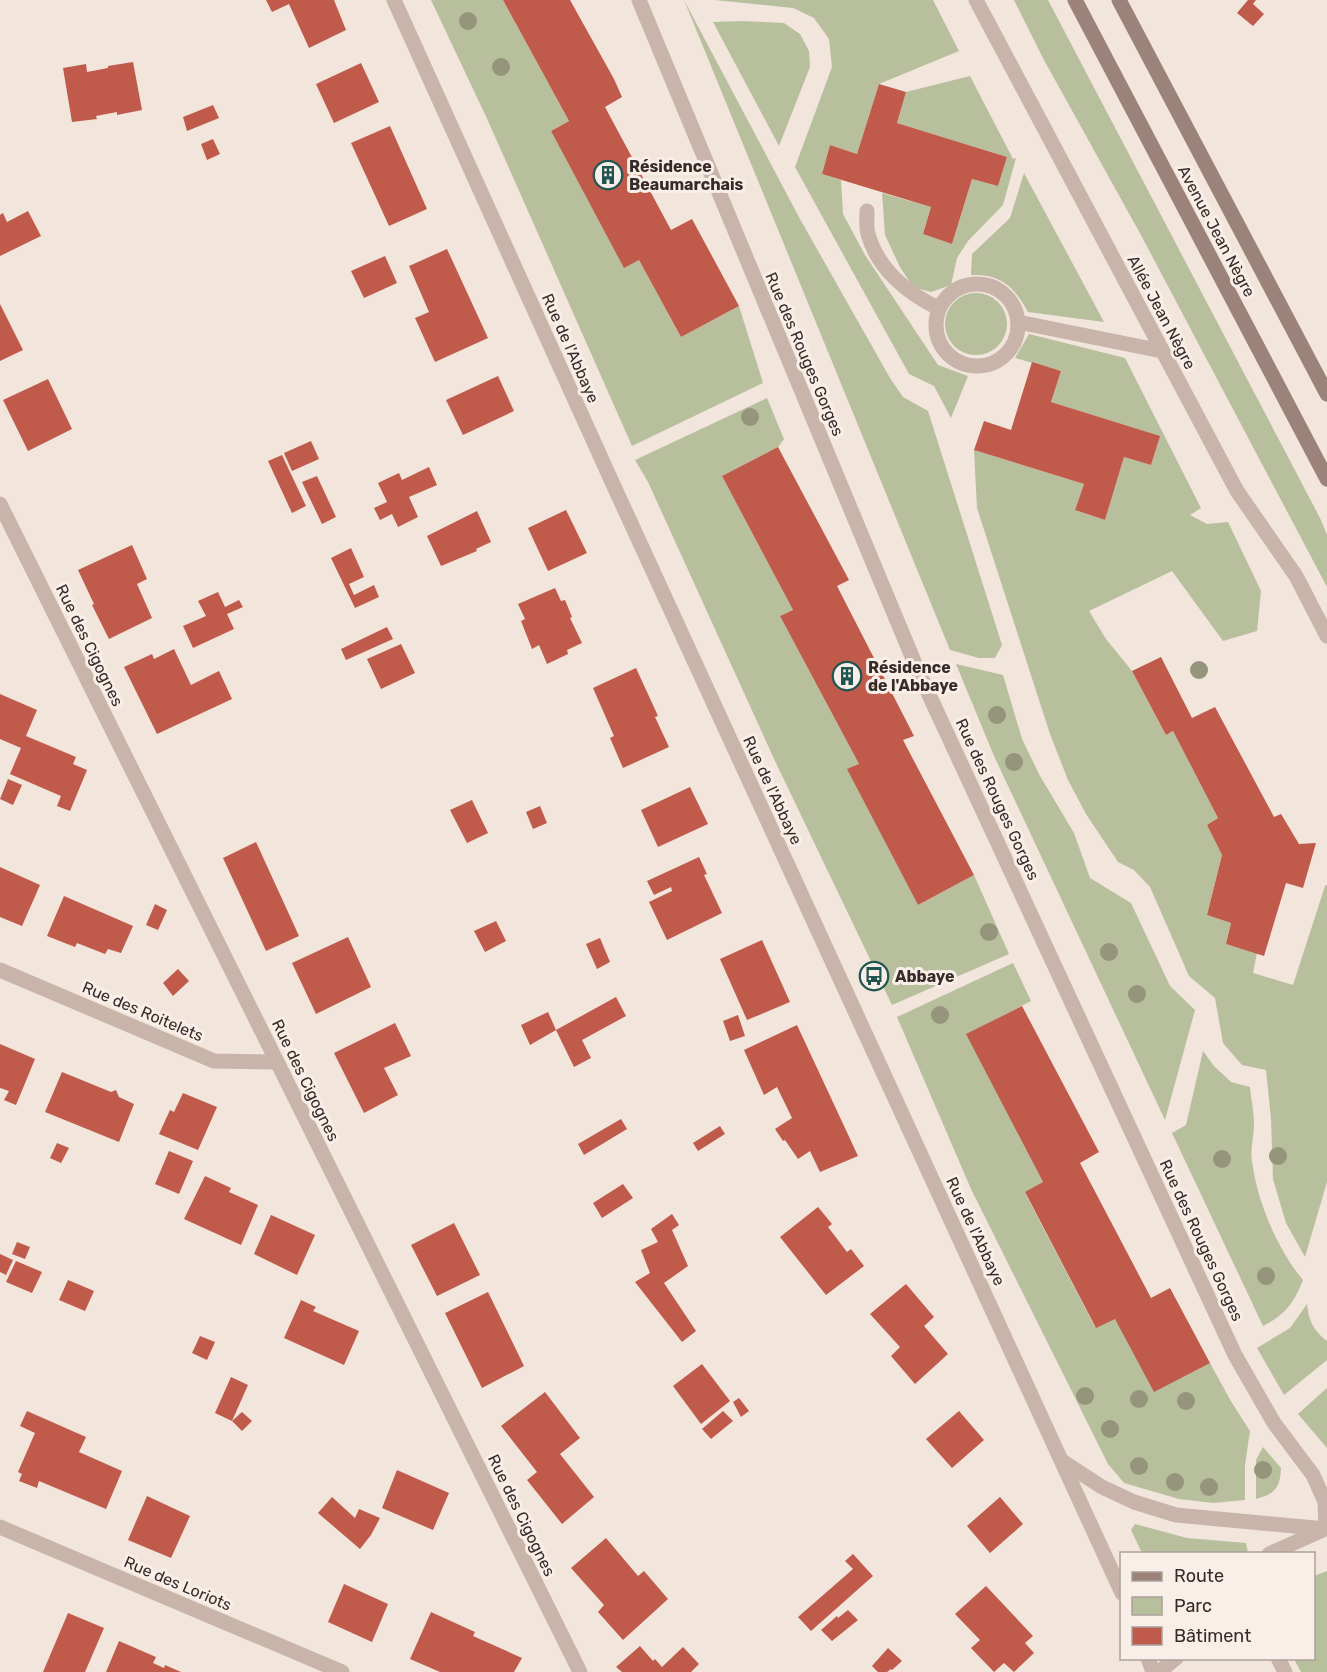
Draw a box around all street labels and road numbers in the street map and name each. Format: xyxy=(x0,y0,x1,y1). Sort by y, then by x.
street label: Avenue Jean Nègre xyxy=(1174,162,1259,300)
street label: Allée Jean Nègre xyxy=(1123,252,1200,373)
street label: Rue des Rouges Gorges xyxy=(761,269,848,439)
street label: Rue de l'Abbaye xyxy=(538,291,603,406)
street label: Rue des Cigognes xyxy=(52,581,127,709)
street label: Rue des Rouges Gorges xyxy=(952,715,1043,883)
street label: Rue de l'Abbaye xyxy=(739,733,806,848)
street label: Rue des Roitelets xyxy=(80,977,206,1045)
street label: Rue des Cigognes xyxy=(268,1016,343,1144)
street label: Rue des Rouges Gorges xyxy=(1156,1156,1247,1324)
street label: Rue de l'Abbaye xyxy=(942,1174,1009,1289)
street label: Rue des Cigognes xyxy=(484,1451,559,1579)
street label: Rue des Loriots xyxy=(121,1552,234,1615)

